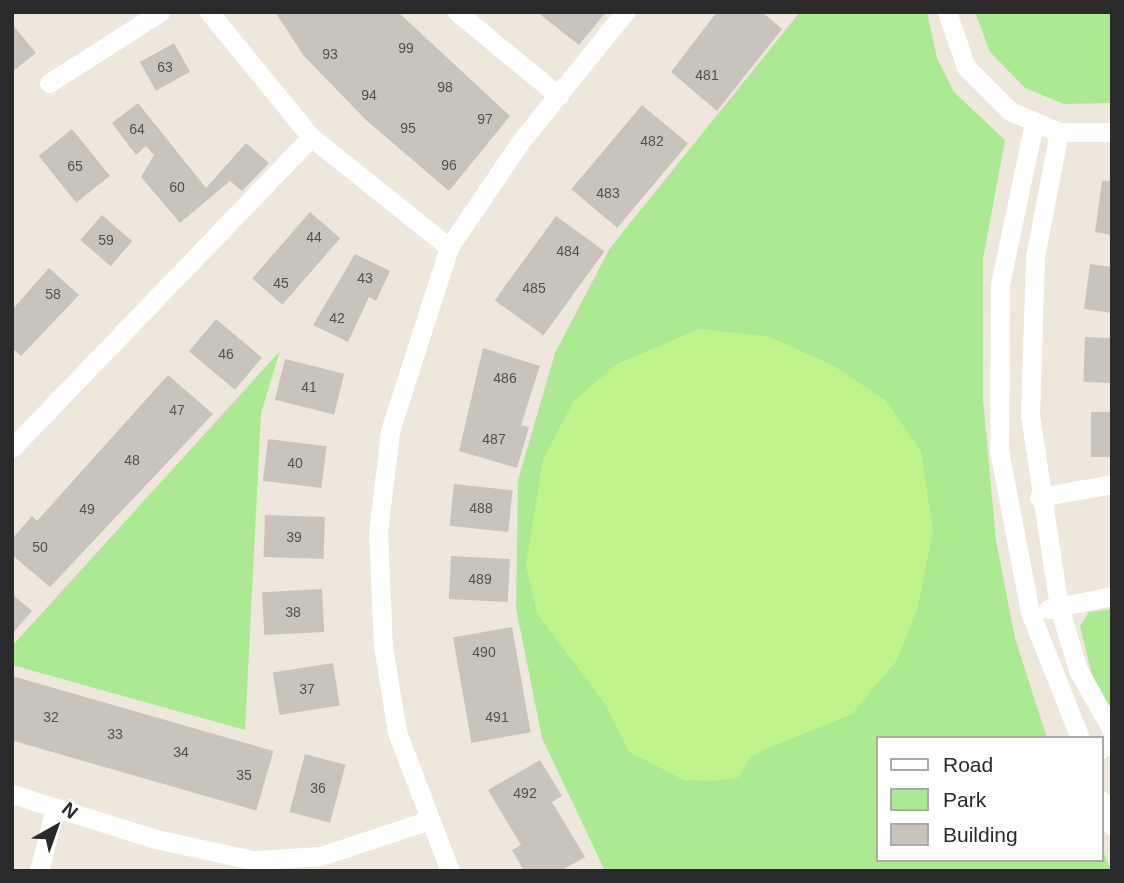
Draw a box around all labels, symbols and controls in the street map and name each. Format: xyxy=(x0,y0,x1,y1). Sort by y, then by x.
house number: 99 xyxy=(398,40,414,56)
house number: 93 xyxy=(322,46,338,62)
house number: 63 xyxy=(157,59,173,75)
house number: 481 xyxy=(695,67,719,83)
house number: 98 xyxy=(437,79,453,95)
house number: 94 xyxy=(361,87,377,103)
house number: 97 xyxy=(477,111,493,127)
house number: 95 xyxy=(400,120,416,136)
house number: 64 xyxy=(129,121,145,137)
house number: 482 xyxy=(640,133,664,149)
house number: 96 xyxy=(441,157,457,173)
house number: 65 xyxy=(67,158,83,174)
house number: 60 xyxy=(169,179,185,195)
house number: 483 xyxy=(596,185,620,201)
house number: 44 xyxy=(306,229,322,245)
house number: 59 xyxy=(98,232,114,248)
house number: 484 xyxy=(556,243,580,259)
house number: 43 xyxy=(357,270,373,286)
house number: 45 xyxy=(273,275,289,291)
house number: 485 xyxy=(522,280,546,296)
house number: 58 xyxy=(45,286,61,302)
house number: 42 xyxy=(329,310,345,326)
house number: 46 xyxy=(218,346,234,362)
house number: 486 xyxy=(493,370,517,386)
house number: 41 xyxy=(301,379,317,395)
house number: 47 xyxy=(169,402,185,418)
house number: 487 xyxy=(482,431,506,447)
house number: 48 xyxy=(124,452,140,468)
house number: 40 xyxy=(287,455,303,471)
house number: 488 xyxy=(469,500,493,516)
house number: 49 xyxy=(79,501,95,517)
house number: 39 xyxy=(286,529,302,545)
house number: 50 xyxy=(32,539,48,555)
house number: 489 xyxy=(468,571,492,587)
house number: 38 xyxy=(285,604,301,620)
house number: 490 xyxy=(472,644,496,660)
house number: 37 xyxy=(299,681,315,697)
house number: 32 xyxy=(43,709,59,725)
house number: 491 xyxy=(485,709,509,725)
house number: 33 xyxy=(107,726,123,742)
legend xyxy=(876,736,1103,862)
house number: 34 xyxy=(173,744,189,760)
text: Road xyxy=(943,753,993,776)
house number: 35 xyxy=(236,767,252,783)
house number: 36 xyxy=(310,780,326,796)
house number: 492 xyxy=(513,785,537,801)
text: Park xyxy=(943,788,986,811)
north arrow xyxy=(21,792,91,862)
text: N xyxy=(58,798,82,823)
text: Building xyxy=(943,823,1018,846)

